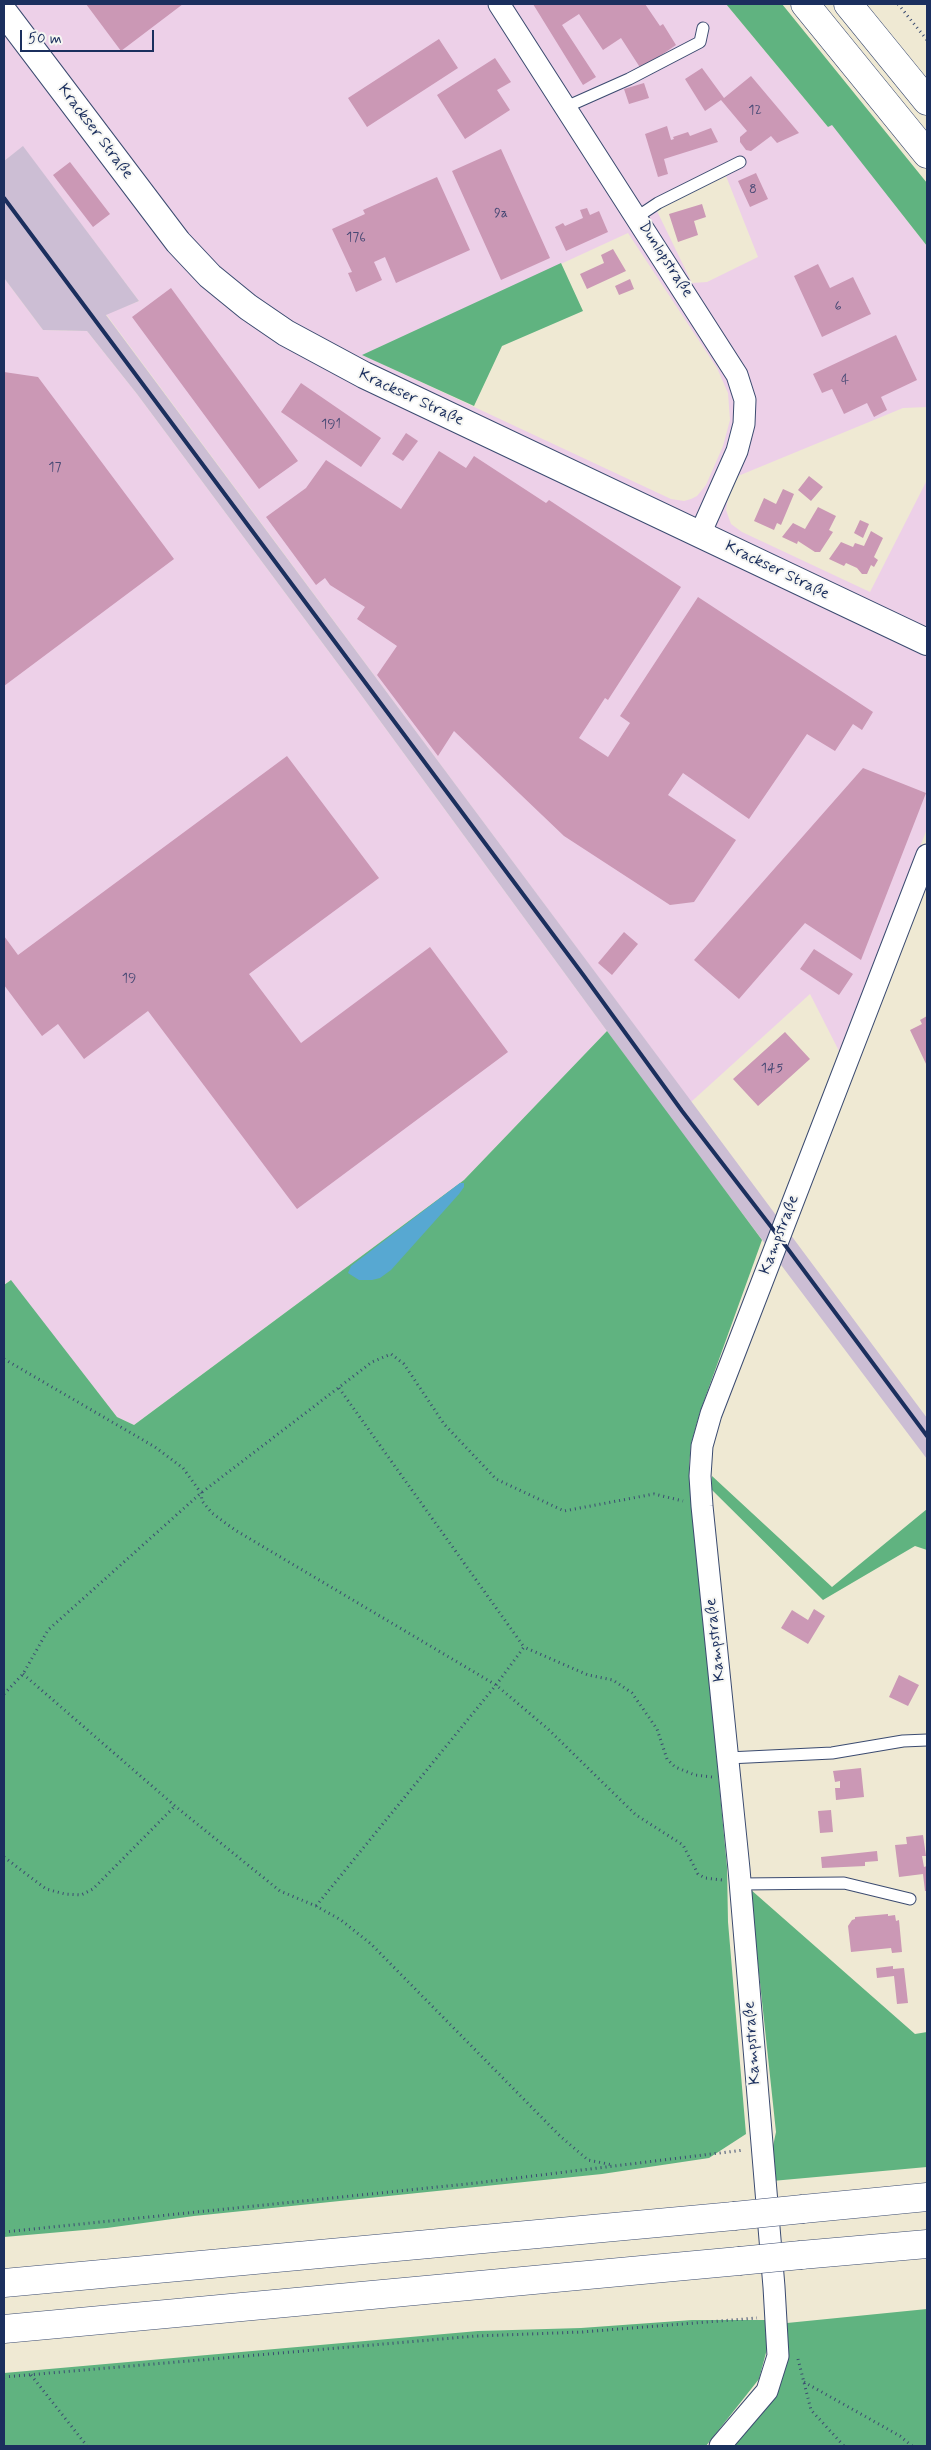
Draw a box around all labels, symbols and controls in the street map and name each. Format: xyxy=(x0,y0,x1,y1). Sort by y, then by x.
scale bar xyxy=(22,20,156,52)
text: 50 m xyxy=(28,29,62,49)
street label: Krackser Straße xyxy=(53,81,137,183)
house number: 12 xyxy=(748,103,762,119)
house number: 8 xyxy=(749,182,757,198)
house number: 9a xyxy=(494,206,508,222)
street label: Dunlopstraße xyxy=(633,219,697,301)
house number: 176 xyxy=(346,230,366,246)
house number: 6 xyxy=(834,299,842,315)
street label: Krackser Straße xyxy=(355,365,467,431)
house number: 4 xyxy=(841,373,849,389)
house number: 191 xyxy=(321,417,341,433)
house number: 17 xyxy=(48,460,62,476)
street label: Krackser Straße xyxy=(722,537,832,605)
house number: 19 xyxy=(122,971,136,987)
house number: 145 xyxy=(761,1061,783,1077)
street label: Kampstraße xyxy=(756,1192,804,1278)
street label: Kampstraße xyxy=(702,1597,730,1683)
street label: Kampstraße xyxy=(741,2001,765,2085)

